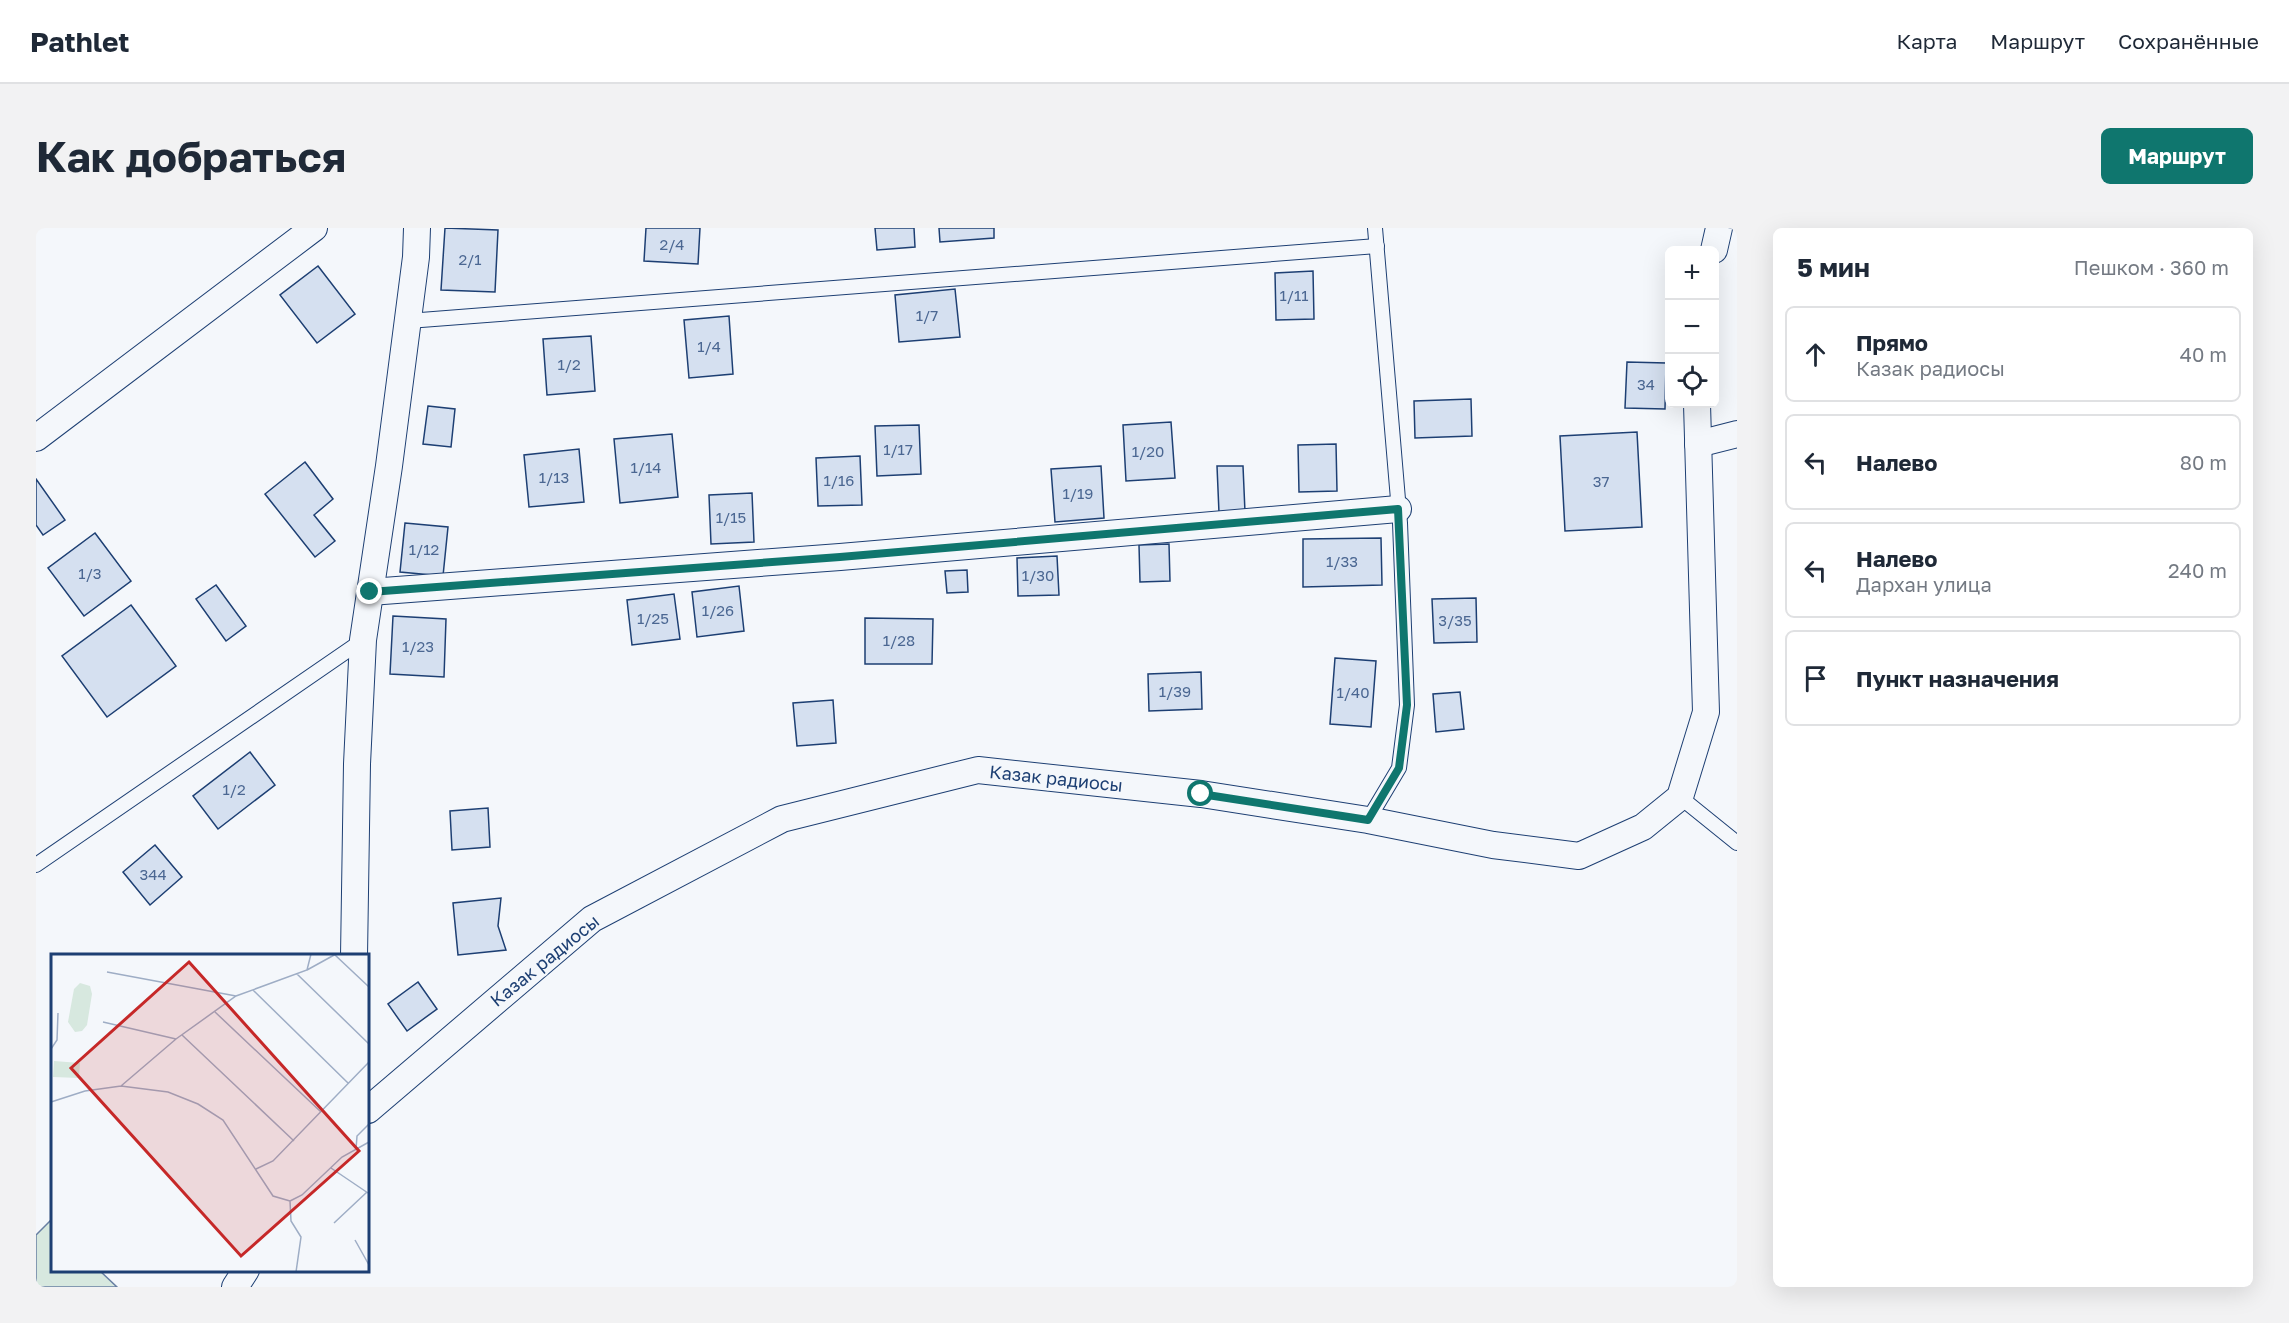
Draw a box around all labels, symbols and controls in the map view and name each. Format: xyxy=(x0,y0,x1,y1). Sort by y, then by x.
text: Pathlet xyxy=(30,25,130,58)
text: Карта xyxy=(1896,28,1957,54)
text: Маршрут xyxy=(1990,28,2085,54)
text: Сохранённые xyxy=(2118,28,2259,54)
button: Маршрут xyxy=(2101,128,2253,184)
text: Как добраться xyxy=(36,131,346,181)
house number: 2/4 xyxy=(659,235,685,253)
map controls xyxy=(1665,246,1719,408)
button: + xyxy=(1665,246,1719,300)
house number: 2/1 xyxy=(458,250,482,268)
text: 5 мин xyxy=(1797,252,1870,283)
text: Пешком · 360 m xyxy=(2074,255,2229,279)
house number: 1/11 xyxy=(1279,286,1309,304)
button: − xyxy=(1665,300,1719,354)
house number: 1/7 xyxy=(916,306,938,324)
text: Прямо xyxy=(1856,329,1928,356)
house number: 1/4 xyxy=(697,337,721,355)
icon: ahead xyxy=(1799,338,1832,371)
text: 40 m xyxy=(2180,342,2227,366)
button: locate xyxy=(1665,354,1719,408)
house number: 1/2 xyxy=(557,355,581,373)
text: Казак радиосы xyxy=(1856,356,2005,380)
house number: 34 xyxy=(1637,375,1655,393)
house number: 1/17 xyxy=(883,440,913,458)
house number: 1/20 xyxy=(1132,442,1164,460)
icon: left xyxy=(1799,446,1832,479)
text: Налево xyxy=(1856,449,1938,476)
text: 80 m xyxy=(2180,450,2227,474)
house number: 1/14 xyxy=(631,458,661,476)
house number: 1/13 xyxy=(539,468,569,486)
house number: 1/16 xyxy=(824,471,854,489)
house number: 37 xyxy=(1593,472,1609,490)
house number: 1/19 xyxy=(1063,484,1093,502)
house number: 1/15 xyxy=(716,508,746,526)
house number: 1/12 xyxy=(409,540,439,558)
text: Налево xyxy=(1856,545,1938,572)
house number: 1/33 xyxy=(1326,552,1358,570)
icon: left xyxy=(1799,554,1832,587)
text: 240 m xyxy=(2168,558,2227,582)
house number: 1/3 xyxy=(78,564,102,582)
house number: 1/30 xyxy=(1022,566,1054,584)
text: Дархан улица xyxy=(1856,572,1992,596)
route end xyxy=(356,578,382,604)
house number: 1/26 xyxy=(702,601,734,619)
house number: 1/25 xyxy=(637,609,669,627)
house number: 3/35 xyxy=(1438,611,1472,629)
house number: 1/28 xyxy=(883,631,915,649)
house number: 1/23 xyxy=(402,637,434,655)
icon: arrive xyxy=(1799,662,1832,695)
text: Пункт назначения xyxy=(1856,665,2059,692)
house number: 1/39 xyxy=(1159,682,1191,700)
house number: 1/40 xyxy=(1337,683,1369,701)
street label: Казак радиосы xyxy=(988,760,1124,796)
house number: 1/2 xyxy=(222,780,246,798)
route start xyxy=(1187,780,1213,806)
house number: 344 xyxy=(139,865,167,883)
street label: Казак радиосы xyxy=(485,910,603,1011)
inset map xyxy=(51,954,369,1272)

